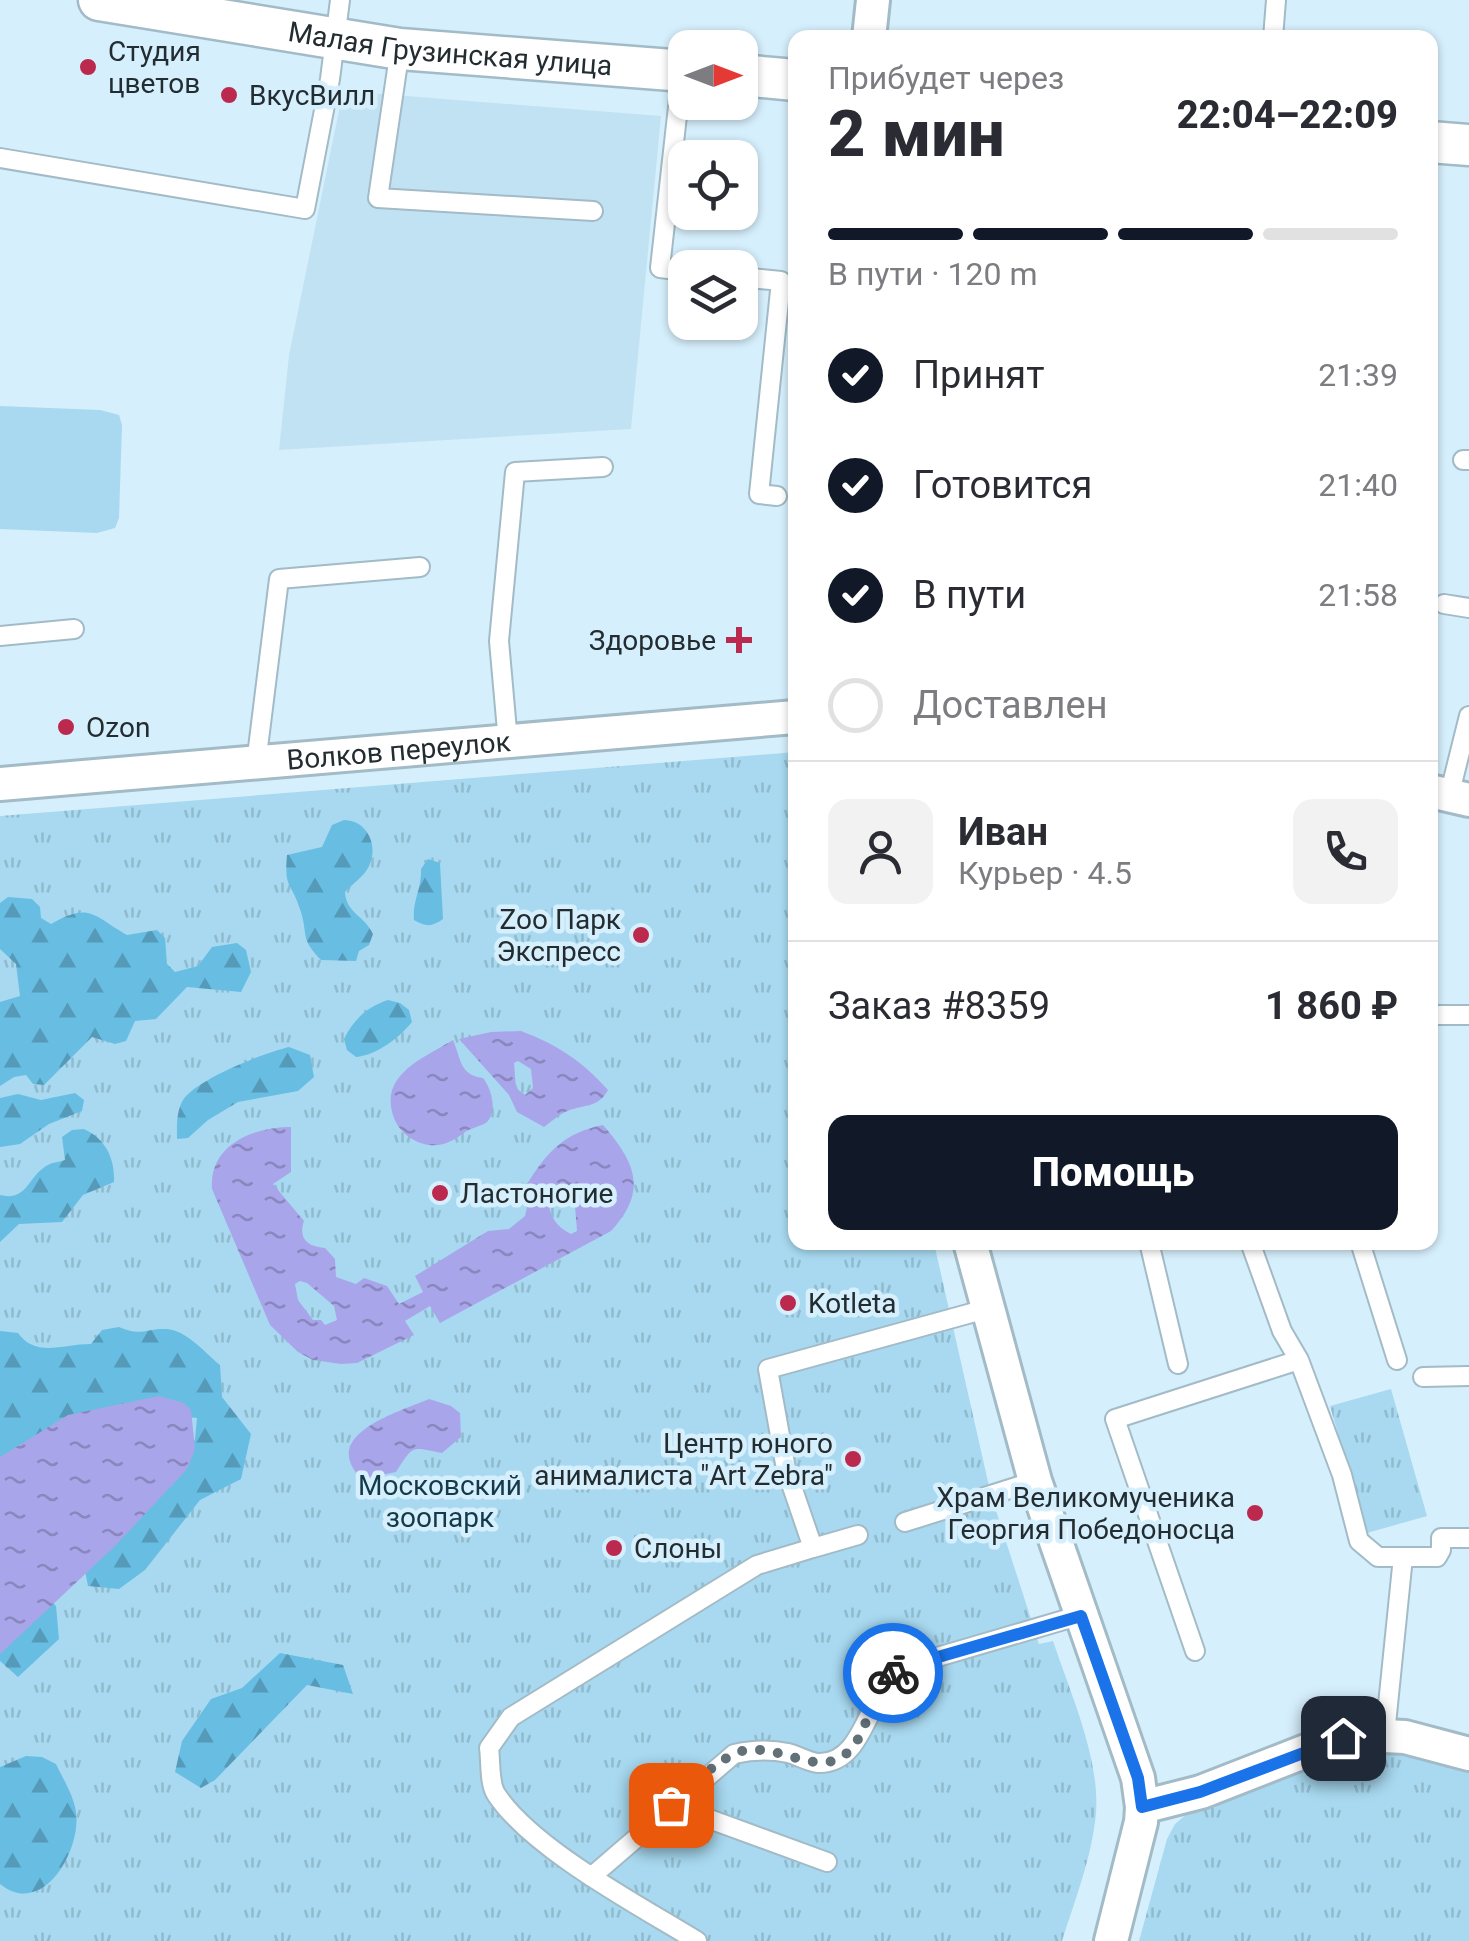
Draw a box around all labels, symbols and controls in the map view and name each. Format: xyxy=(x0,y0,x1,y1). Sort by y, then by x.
street label: Малая Грузинская улица xyxy=(286,15,614,82)
north arrow xyxy=(668,30,758,120)
map controls xyxy=(668,30,758,340)
place label: Студия цветов xyxy=(108,35,201,100)
marker: Студия цветов xyxy=(77,56,99,78)
text: Прибудет через xyxy=(828,59,1064,97)
place label: ВкусВилл xyxy=(249,79,375,112)
marker: ВкусВилл xyxy=(218,84,240,106)
text: 22:04–22:09 xyxy=(1177,93,1398,137)
text: 2 мин xyxy=(828,96,1005,172)
button: locate xyxy=(668,140,758,230)
button: layers xyxy=(668,250,758,340)
text: В пути · 120 m xyxy=(828,255,1038,293)
icon: check xyxy=(828,348,883,403)
text: Принят xyxy=(913,353,1044,397)
text: 21:39 xyxy=(1318,356,1398,394)
icon: check xyxy=(828,458,883,513)
text: Готовится xyxy=(913,463,1092,507)
text: 21:40 xyxy=(1318,466,1398,504)
icon: check xyxy=(828,568,883,623)
text: В пути xyxy=(913,573,1026,617)
text: 21:58 xyxy=(1318,576,1398,614)
place label: Здоровье xyxy=(589,624,716,657)
marker: Здоровье xyxy=(726,627,752,653)
text: Доставлен xyxy=(913,683,1108,727)
place label: Ozon xyxy=(86,711,150,744)
marker: Ozon xyxy=(55,716,77,738)
street label: Волков переулок xyxy=(285,725,512,776)
button: person xyxy=(828,799,933,904)
button: phone xyxy=(1293,799,1398,904)
text: Иван xyxy=(958,810,1048,854)
text: Курьер · 4.5 xyxy=(958,854,1132,892)
place label: Zoo Парк Экспресс xyxy=(497,903,621,968)
marker: Zoo Парк Экспресс xyxy=(630,924,652,946)
text: Заказ #8359 xyxy=(828,984,1050,1028)
text: 1 860 ₽ xyxy=(1265,984,1398,1028)
button: Помощь xyxy=(828,1115,1398,1230)
place label: Ластоногие xyxy=(460,1177,613,1210)
marker: Ластоногие xyxy=(429,1182,451,1204)
place label: Kotleta xyxy=(808,1287,896,1320)
marker: Kotleta xyxy=(777,1292,799,1314)
place label: Центр юного анималиста "Art Zebra" xyxy=(534,1427,833,1492)
marker: Центр юного анималиста "Art Zebra" xyxy=(842,1448,864,1470)
park label: Московский зоопарк xyxy=(358,1469,522,1534)
place label: Храм Великомученика Георгия Победоносца xyxy=(937,1481,1235,1546)
marker: Храм Великомученика Георгия Победоносца xyxy=(1244,1502,1266,1524)
place label: Слоны xyxy=(634,1532,722,1565)
marker: Слоны xyxy=(603,1537,625,1559)
courier xyxy=(843,1623,943,1723)
icon: bike xyxy=(866,1646,921,1701)
pin xyxy=(1301,1696,1386,1781)
icon: home xyxy=(1316,1711,1371,1766)
pin xyxy=(629,1763,714,1848)
icon: bag xyxy=(644,1778,699,1833)

